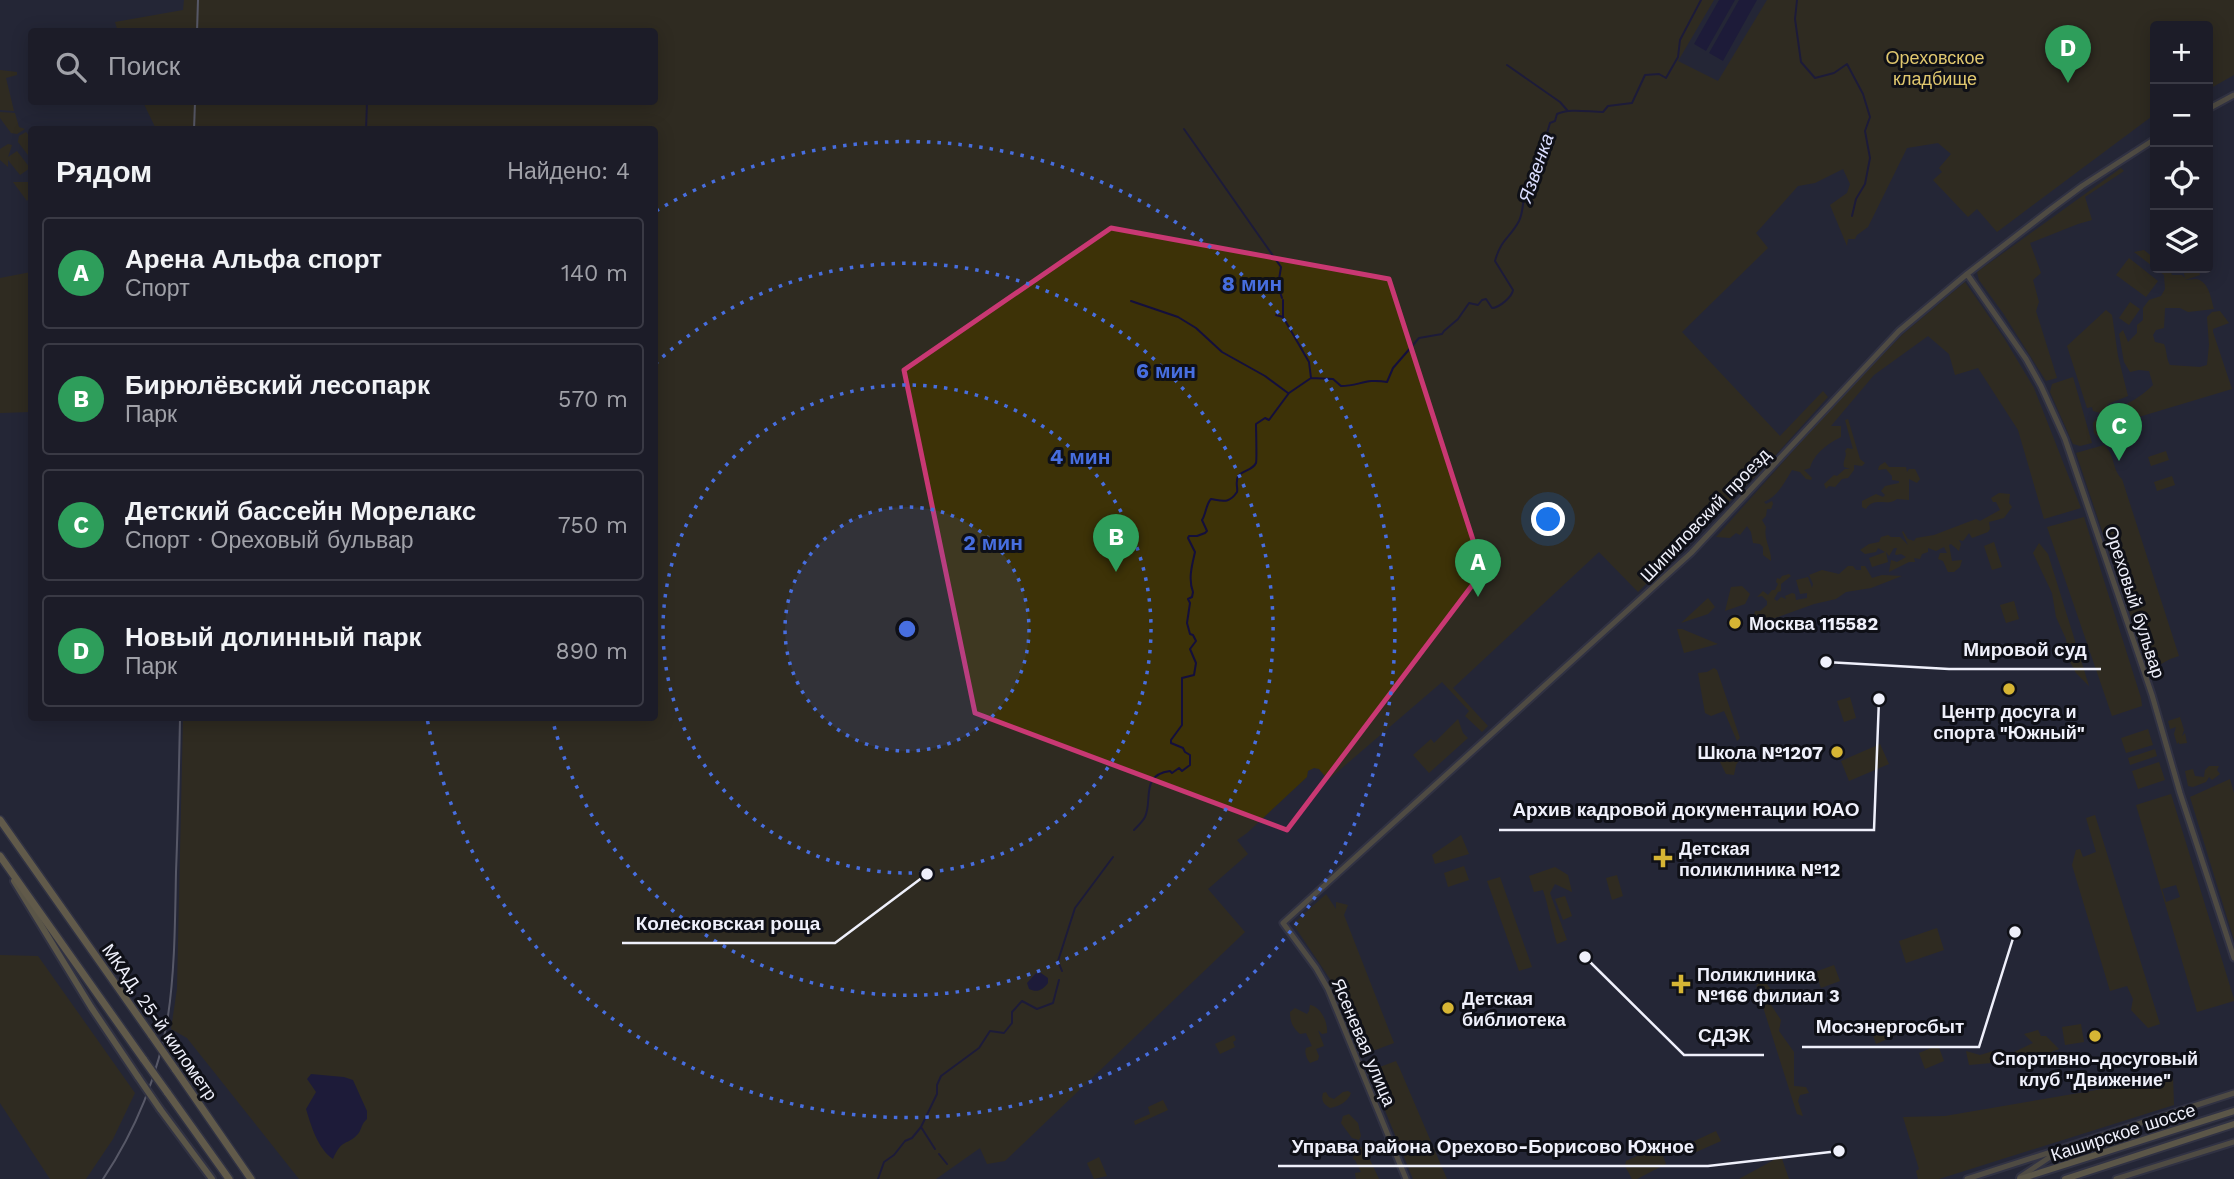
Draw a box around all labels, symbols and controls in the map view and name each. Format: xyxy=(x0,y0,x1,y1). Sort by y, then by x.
map controls xyxy=(2150,21,2213,273)
button: + xyxy=(2150,21,2213,84)
pin: D xyxy=(2045,25,2091,83)
search box xyxy=(28,28,658,105)
park label: Ореховское кладбище xyxy=(1886,47,1984,89)
icon: search xyxy=(52,48,90,86)
text: Поиск xyxy=(108,51,180,81)
button: − xyxy=(2150,84,2213,147)
water label: Язвенка xyxy=(1513,130,1559,207)
button: locate xyxy=(2150,147,2213,210)
text: Рядом xyxy=(56,154,152,189)
text: Найдено: 4 xyxy=(507,158,630,185)
button: layers xyxy=(2150,210,2213,273)
text: Арена Альфа спорт xyxy=(125,244,382,274)
text: A xyxy=(73,260,89,287)
text: 140 m xyxy=(561,260,628,287)
text: 8 мин xyxy=(1222,271,1282,296)
text: Спорт xyxy=(125,275,190,302)
text: 6 мин xyxy=(1136,358,1196,383)
text: Бирюлёвский лесопарк xyxy=(125,370,430,400)
text: B xyxy=(73,386,89,413)
text: 570 m xyxy=(558,386,628,413)
text: Парк xyxy=(125,401,177,428)
pin: C xyxy=(2096,403,2142,461)
text: 4 мин xyxy=(1050,444,1110,469)
street label: Шипиловский проезд xyxy=(1636,444,1774,586)
text: Детский бассейн Морелакс xyxy=(125,496,476,526)
your location xyxy=(1531,502,1565,536)
text: C xyxy=(73,512,89,539)
text: 750 m xyxy=(558,512,628,539)
pin: B xyxy=(1093,514,1139,572)
street label: Ореховый бульвар xyxy=(2100,523,2170,681)
text: Спорт · Ореховый бульвар xyxy=(125,527,414,554)
text: 2 мин xyxy=(963,530,1023,555)
pin: A xyxy=(1455,539,1501,597)
place label: Москва 115582 xyxy=(1749,613,1878,634)
marker: Москва 115582 xyxy=(1727,615,1743,631)
centre of rings xyxy=(895,617,919,641)
text: Новый долинный парк xyxy=(125,622,422,652)
callout: Мировой суд xyxy=(1949,629,2101,669)
text: D xyxy=(73,638,89,665)
text: 890 m xyxy=(556,638,628,665)
text: Мировой суд xyxy=(1963,638,2087,661)
text: Парк xyxy=(125,653,177,680)
marker: Центр досуга и спорта "Южный" xyxy=(2001,681,2017,697)
place label: Центр досуга и спорта "Южный" xyxy=(1933,701,2085,743)
place label: Школа №1207 xyxy=(1697,742,1823,763)
marker: Школа №1207 xyxy=(1829,744,1845,760)
callout: Архив кадровой документации ЮАО xyxy=(1499,790,1874,830)
text: Архив кадровой документации ЮАО xyxy=(1512,798,1860,821)
place label: Детская поликлиника №12 xyxy=(1679,838,1840,880)
marker: Детская поликлиника №12 xyxy=(1653,848,1673,868)
callout: Колесковская роща xyxy=(622,903,835,943)
text: Колесковская роща xyxy=(636,912,821,935)
street label: МКАД, 25-й километр xyxy=(98,940,222,1104)
place label: Поликлиника №166 филиал 3 xyxy=(1697,964,1840,1006)
marker: Поликлиника №166 филиал 3 xyxy=(1671,974,1691,994)
street label: Ясеневая улица xyxy=(1328,975,1401,1110)
place label: Детская библиотека xyxy=(1462,988,1567,1030)
marker: Детская библиотека xyxy=(1440,1000,1456,1016)
callout: Мосэнергосбыт xyxy=(1802,1007,1979,1047)
callout: СДЭК xyxy=(1684,1015,1764,1055)
text: Мосэнергосбыт xyxy=(1816,1015,1964,1038)
text: СДЭК xyxy=(1698,1024,1750,1047)
marker: Спортивно-досуговый клуб "Движение" xyxy=(2087,1028,2103,1044)
place label: Спортивно-досуговый клуб "Движение" xyxy=(1992,1048,2198,1090)
street label: Каширское шоссе xyxy=(2048,1099,2198,1165)
callout: Управа района Орехово-Борисово Южное xyxy=(1278,1126,1708,1166)
text: Управа района Орехово-Борисово Южное xyxy=(1292,1135,1694,1158)

